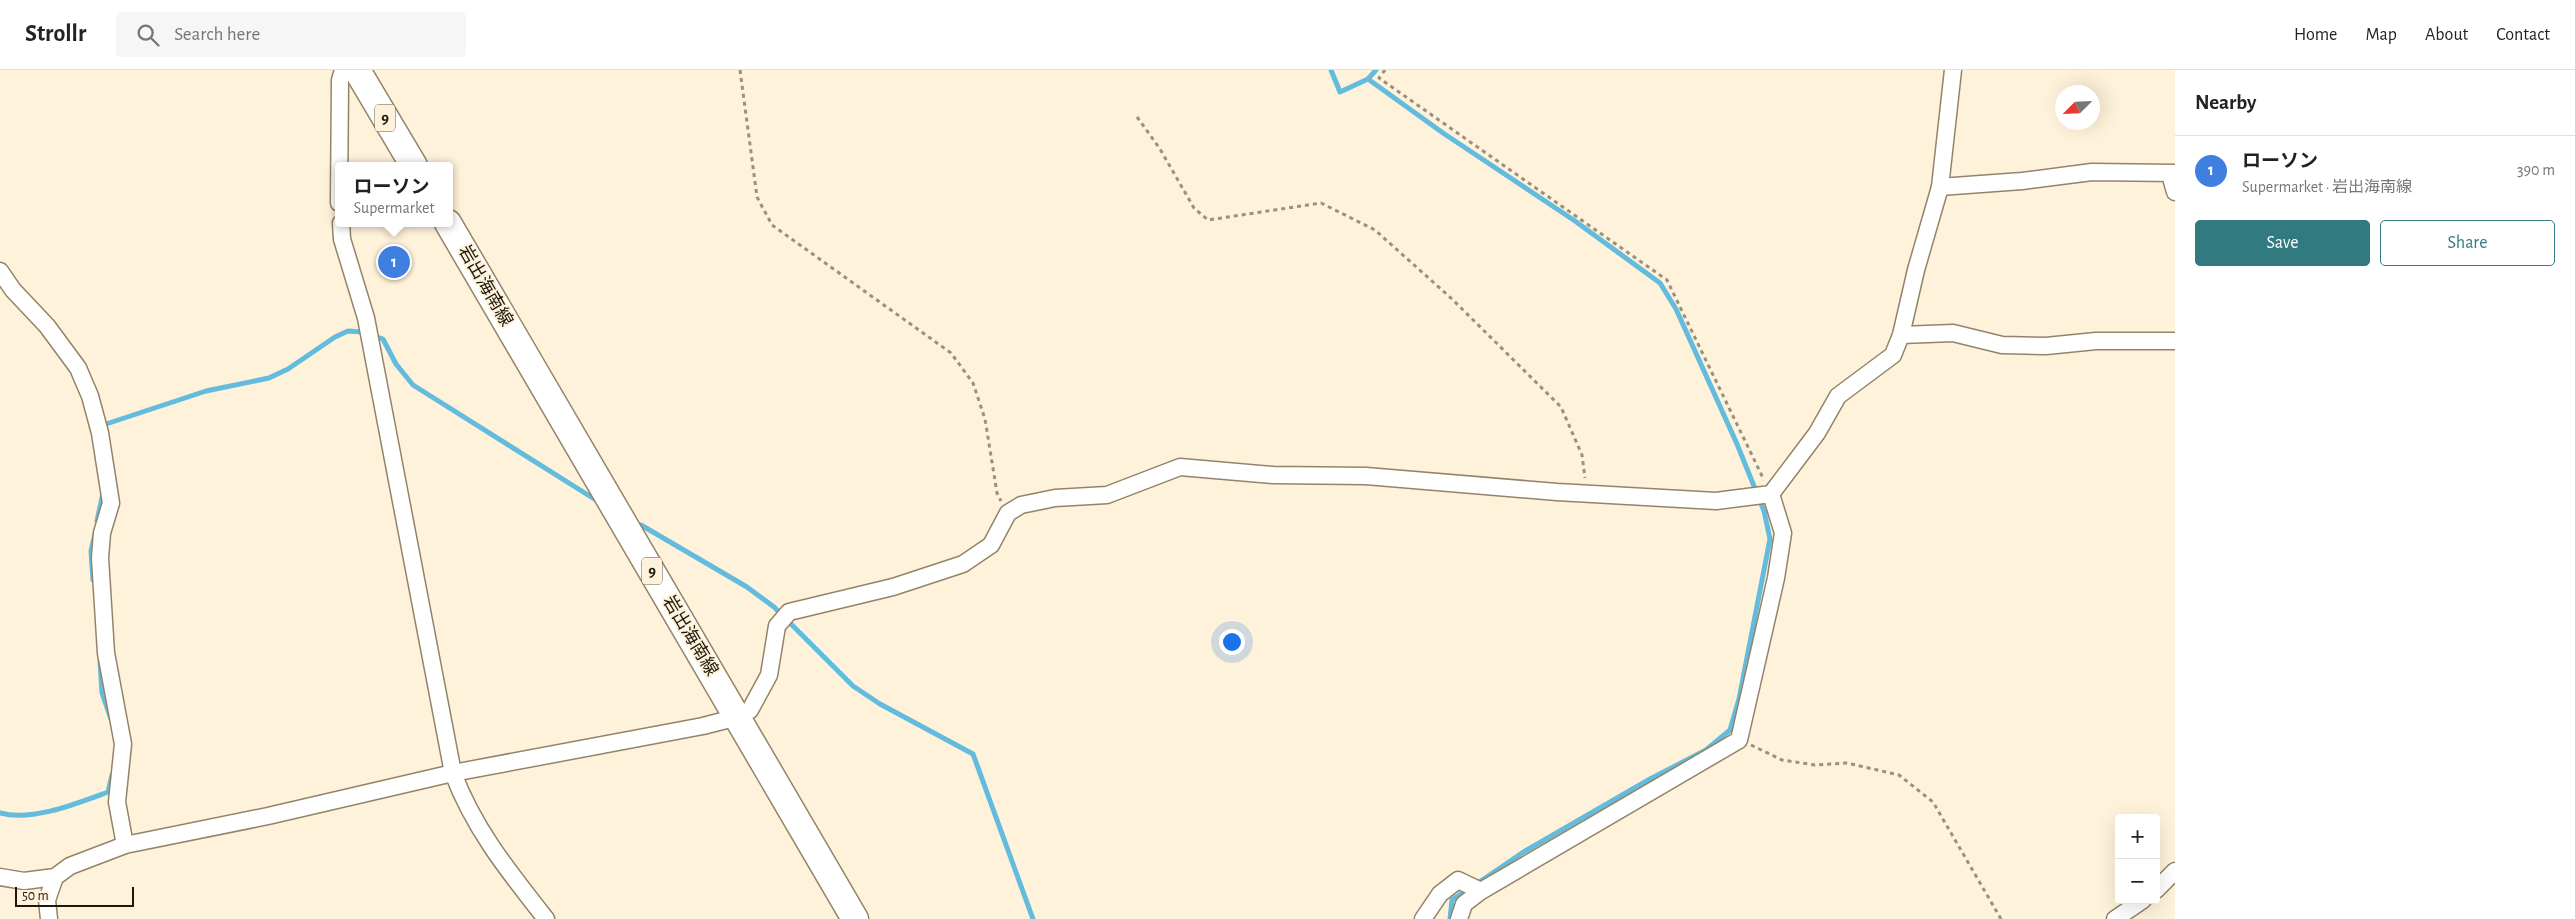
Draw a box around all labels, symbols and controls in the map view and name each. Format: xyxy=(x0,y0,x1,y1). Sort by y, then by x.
search box xyxy=(116,12,466,57)
icon: search xyxy=(134,21,162,49)
text: Strollr xyxy=(25,22,86,46)
text: Search here xyxy=(174,25,260,44)
text: Home xyxy=(2294,26,2337,44)
text: Map xyxy=(2365,26,2397,44)
text: About xyxy=(2425,26,2468,44)
text: Contact xyxy=(2496,26,2550,44)
north arrow xyxy=(2055,85,2100,130)
text: Nearby xyxy=(2195,92,2256,113)
road number: 9 xyxy=(375,104,395,132)
text: ローソン xyxy=(2242,152,2318,171)
popup xyxy=(335,162,453,227)
text: 1 xyxy=(2208,162,2214,178)
text: 390 m xyxy=(2517,162,2555,178)
text: ローソン xyxy=(353,178,429,197)
text: Supermarket · 岩出海南線 xyxy=(2242,179,2412,195)
text: Supermarket xyxy=(353,200,435,216)
button: Save xyxy=(2195,220,2370,266)
button: Share xyxy=(2380,220,2555,266)
street label: 岩出海南線 xyxy=(455,242,517,329)
pin: 1 xyxy=(378,243,410,281)
road number: 9 xyxy=(642,558,662,584)
street label: 岩出海南線 xyxy=(659,592,723,679)
your location xyxy=(1219,629,1245,655)
map controls xyxy=(2115,814,2160,904)
button: + xyxy=(2115,814,2160,859)
button: − xyxy=(2115,859,2160,904)
scale bar xyxy=(15,884,134,907)
text: 50 m xyxy=(22,889,49,903)

